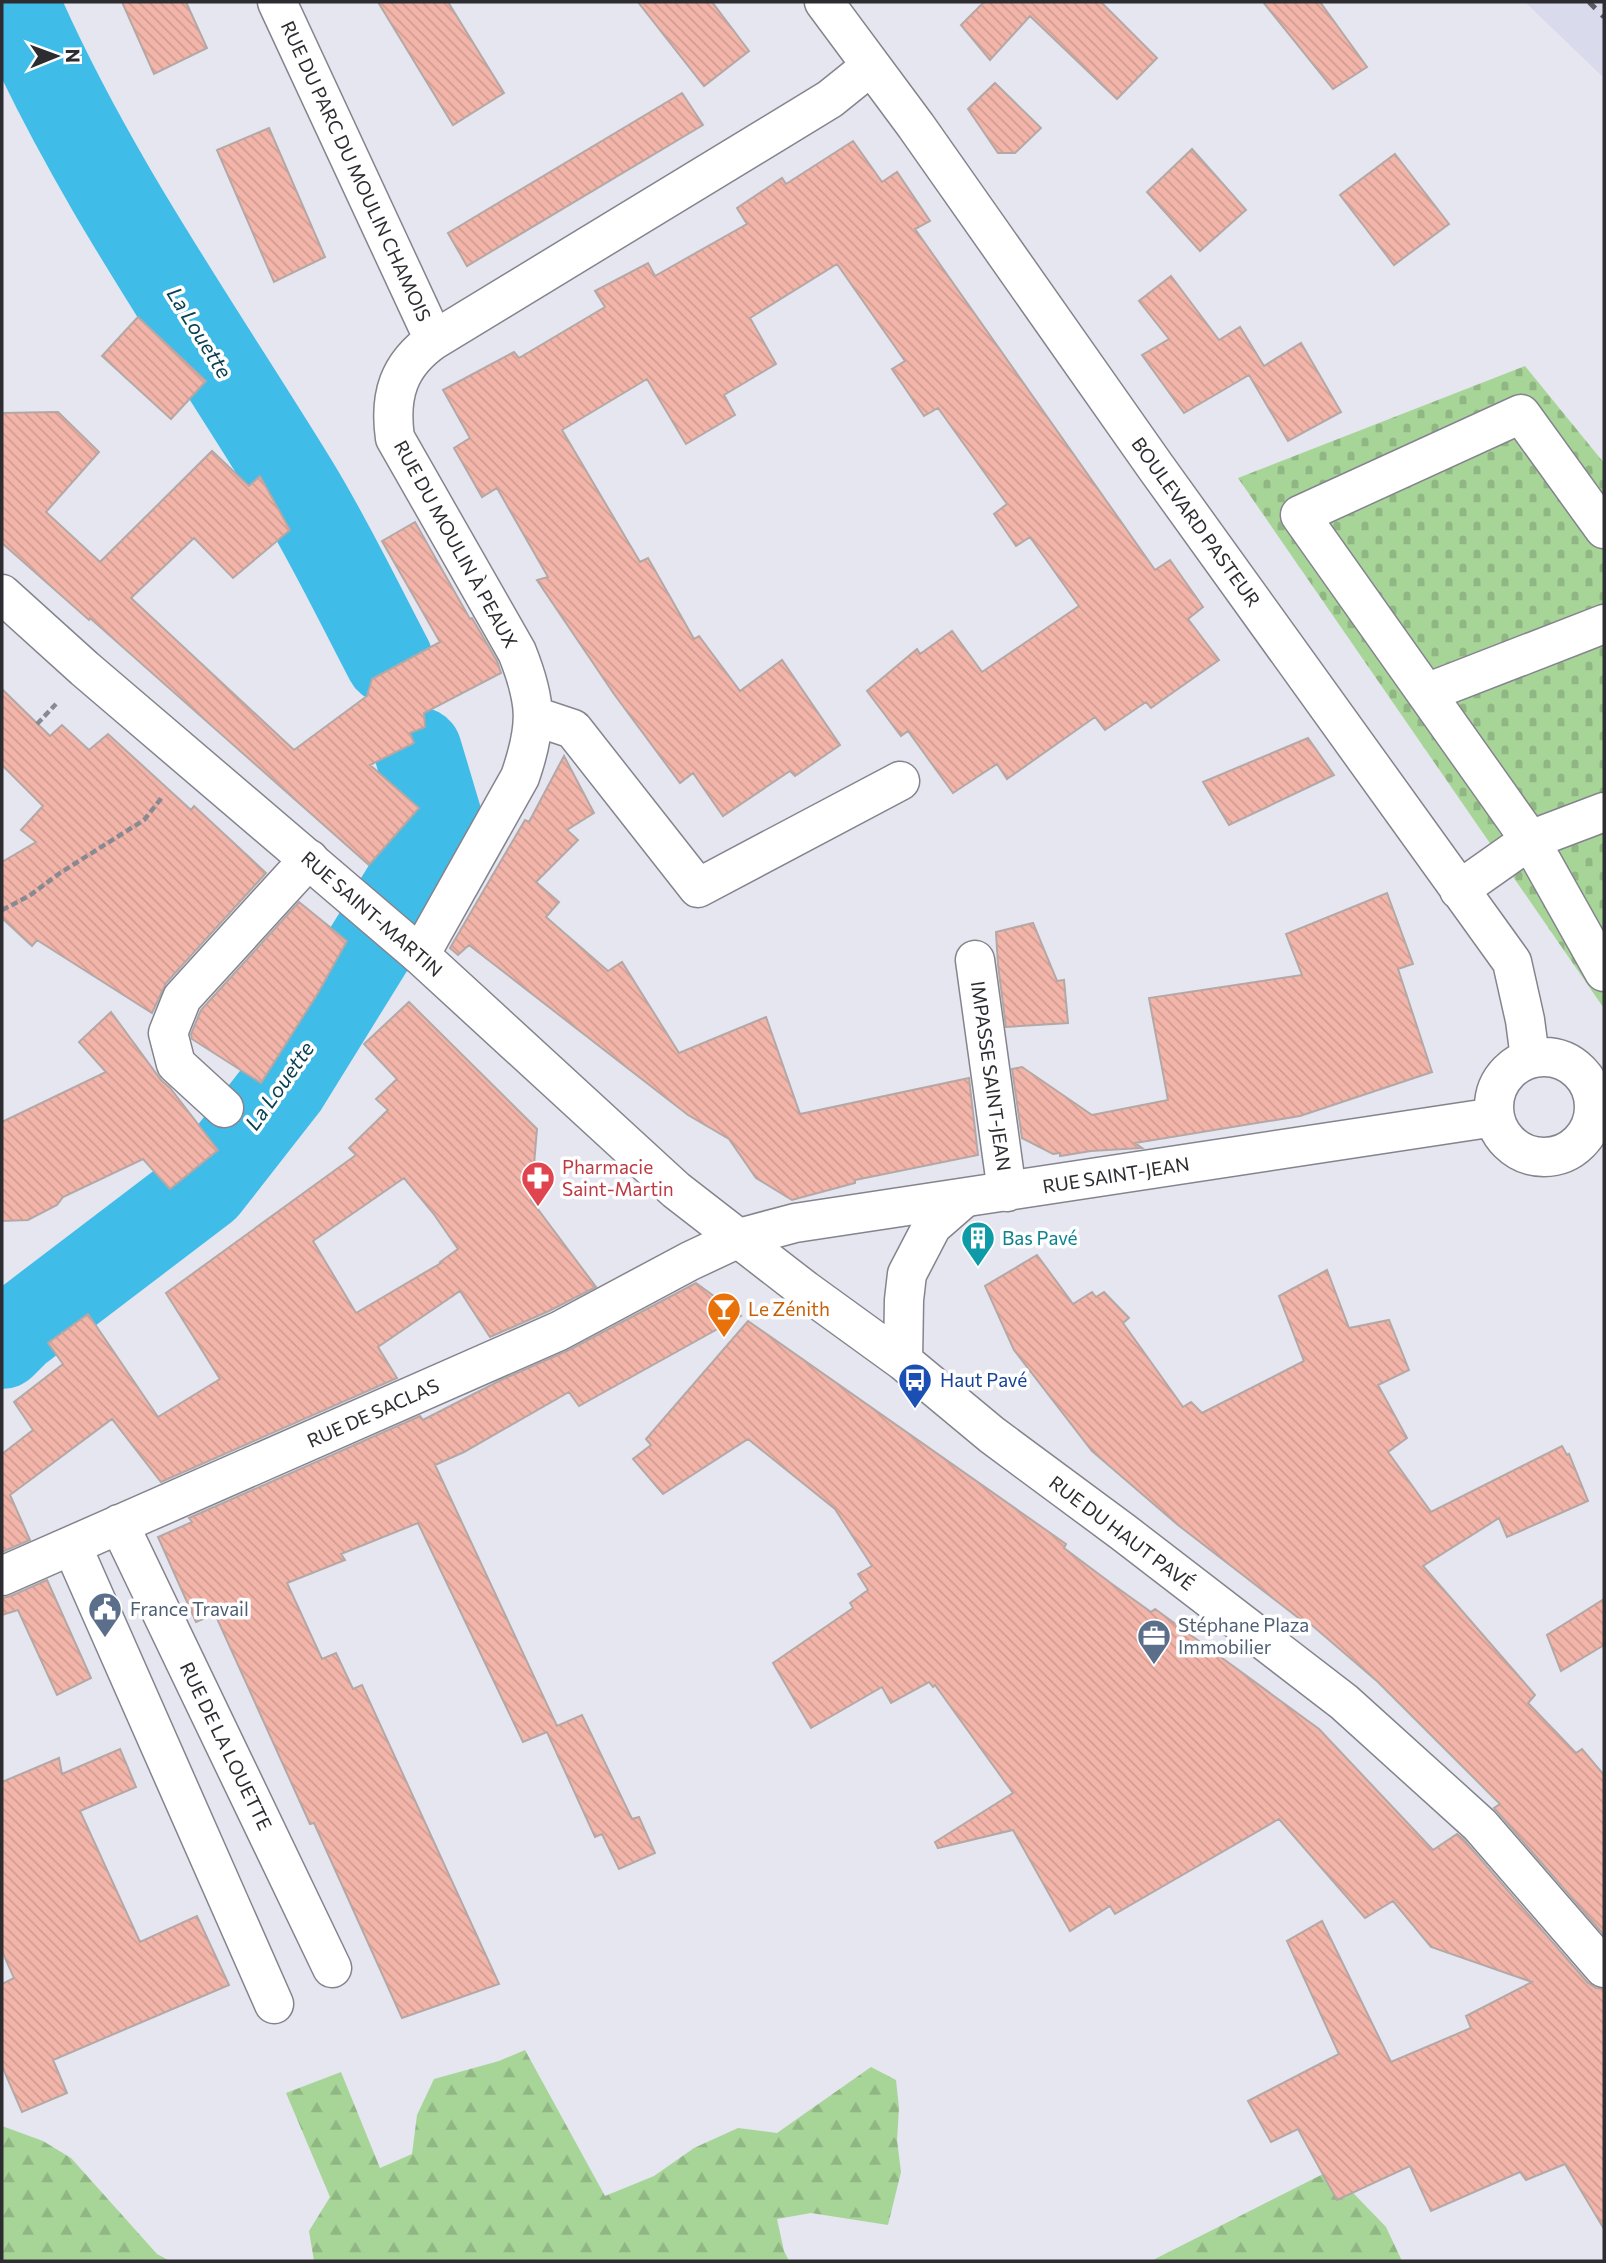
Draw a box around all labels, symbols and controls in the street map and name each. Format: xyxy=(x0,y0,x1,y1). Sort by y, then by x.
street label: RUE DU PARC DU MOULIN CHAMOIS xyxy=(277,17,436,325)
north arrow xyxy=(21,21,91,91)
text: N xyxy=(62,48,85,63)
water label: La Louette xyxy=(163,282,238,382)
street label: BOULEVARD PASTEUR xyxy=(1127,432,1266,611)
street label: RUE DU MOULIN À PEAUX xyxy=(390,436,523,651)
street label: RUE SAINT-MARTIN xyxy=(297,846,448,981)
street label: IMPASSE SAINT-JEAN xyxy=(967,979,1016,1173)
water label: La Louette xyxy=(239,1036,318,1134)
street label: RUE SAINT-JEAN xyxy=(1041,1152,1191,1197)
place label: Pharmacie Saint-Martin xyxy=(562,1155,674,1200)
pharmacy icon: Pharmacie Saint-Martin xyxy=(519,1159,557,1208)
building icon: Bas Pavé xyxy=(959,1219,997,1268)
place label: Bas Pavé xyxy=(1002,1226,1078,1249)
bar icon: Le Zénith xyxy=(705,1290,743,1339)
place label: Le Zénith xyxy=(748,1297,830,1320)
bus stop icon: Haut Pavé xyxy=(896,1361,934,1410)
place label: Haut Pavé xyxy=(940,1368,1027,1391)
street label: RUE DE SACLAS xyxy=(303,1373,442,1452)
street label: RUE DU HAUT PAVÉ xyxy=(1045,1470,1200,1595)
public building icon: France Travail xyxy=(86,1590,124,1639)
place label: France Travail xyxy=(130,1597,249,1620)
place label: Stéphane Plaza Immobilier xyxy=(1178,1613,1309,1658)
office icon: Stéphane Plaza Immobilier xyxy=(1135,1617,1173,1666)
street label: RUE DE LA LOUETTE xyxy=(176,1658,277,1834)

